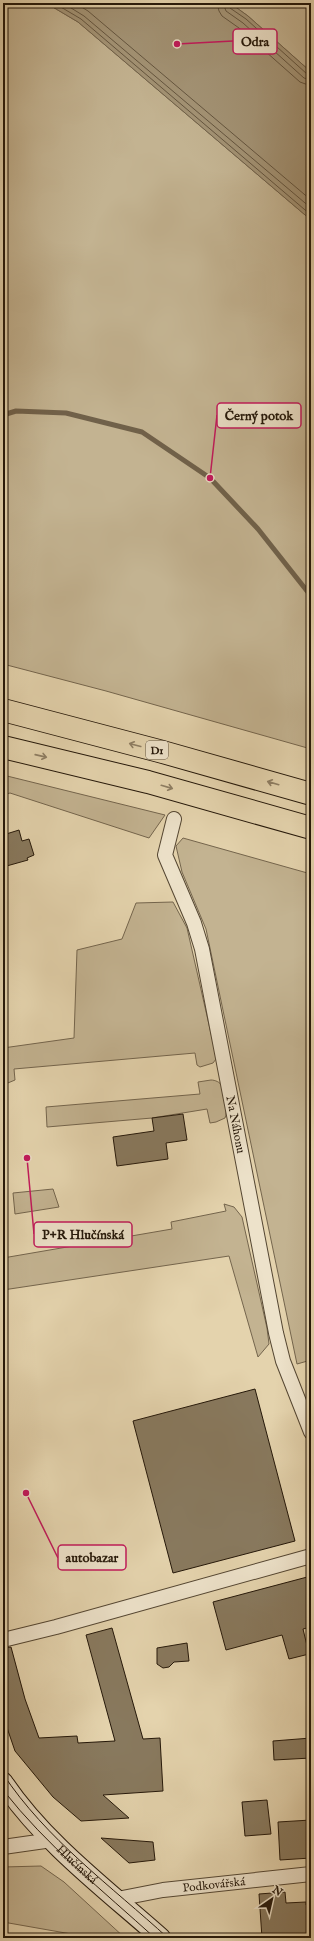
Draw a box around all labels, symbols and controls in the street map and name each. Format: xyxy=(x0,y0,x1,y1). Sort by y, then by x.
callout: Odra xyxy=(233,29,277,54)
text: Odra xyxy=(241,34,269,51)
callout: Černý potok xyxy=(217,403,301,428)
text: Černý potok xyxy=(225,408,294,425)
one-way arrow xyxy=(128,740,141,748)
road number: D1 xyxy=(146,741,168,759)
one-way arrow xyxy=(34,753,47,760)
one-way arrow xyxy=(267,779,280,786)
one-way arrow xyxy=(160,784,173,791)
street label: Na Náhonu xyxy=(222,1095,248,1155)
callout: P+R Hlučínská xyxy=(34,1222,132,1247)
text: P+R Hlučínská xyxy=(42,1227,124,1244)
callout: autobazar xyxy=(58,1545,126,1570)
text: autobazar xyxy=(66,1550,119,1567)
street label: Hlučínská xyxy=(53,1842,101,1888)
street label: Podkovářská xyxy=(182,1874,247,1896)
north arrow xyxy=(252,1879,292,1919)
text: N xyxy=(268,1883,285,1900)

